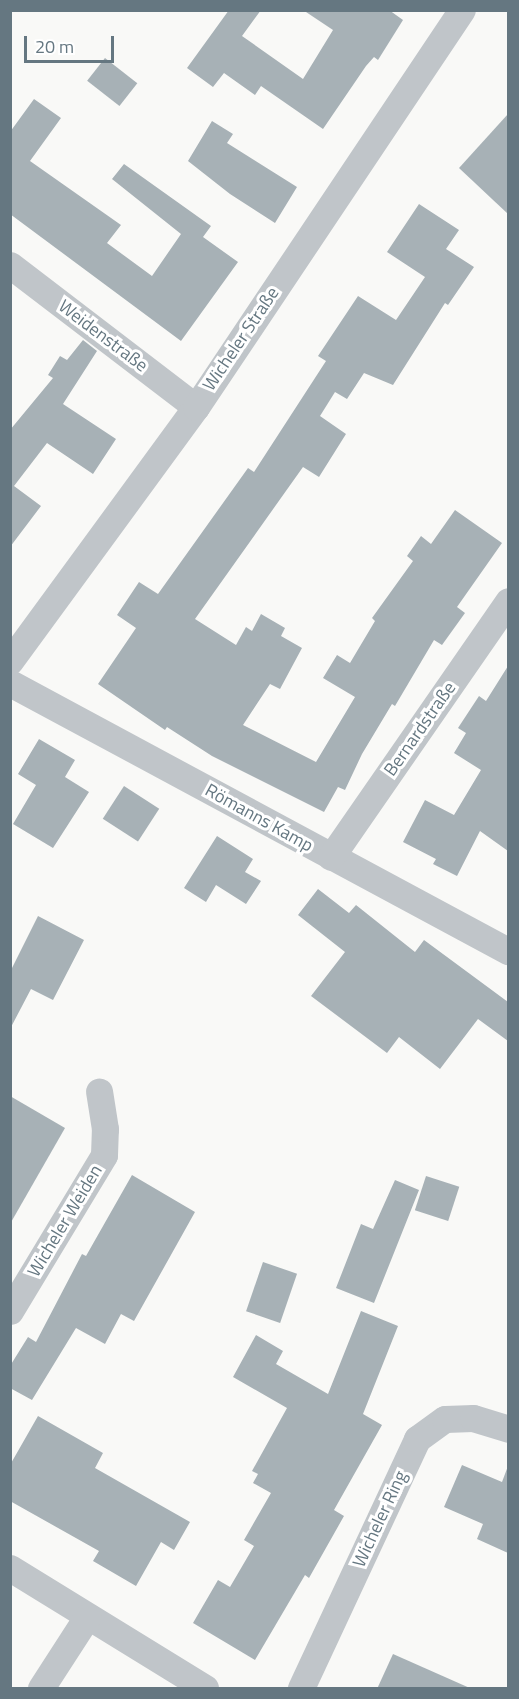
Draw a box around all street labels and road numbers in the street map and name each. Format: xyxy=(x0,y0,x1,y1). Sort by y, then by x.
street label: Wicheler Straße xyxy=(198,283,284,395)
street label: Weidenstraße xyxy=(54,295,152,377)
street label: Bernardstraße xyxy=(380,678,460,780)
street label: Römanns Kamp xyxy=(201,779,317,857)
street label: Wicheler Weiden xyxy=(23,1161,107,1281)
street label: Wicheler Ring xyxy=(348,1467,412,1571)

